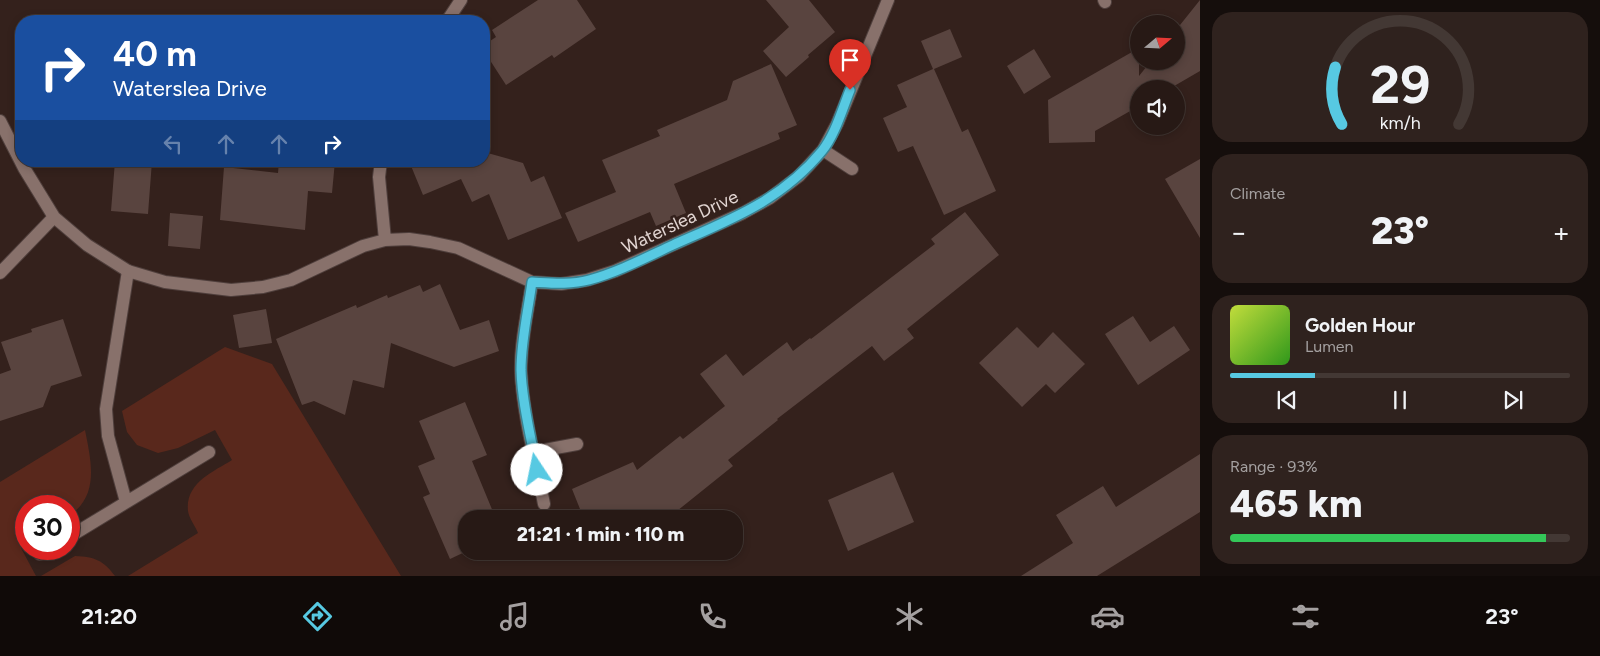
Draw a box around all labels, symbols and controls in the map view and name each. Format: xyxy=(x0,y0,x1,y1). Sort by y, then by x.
north arrow xyxy=(1130,15,1185,70)
map controls xyxy=(1130,15,1185,135)
text: 40 m xyxy=(113,33,197,75)
icon: right xyxy=(30,35,95,100)
pin xyxy=(829,39,871,90)
icon: arrive xyxy=(836,46,864,74)
text: 29 xyxy=(1370,54,1430,116)
text: Waterslea Drive xyxy=(113,75,267,102)
button: sound xyxy=(1130,80,1185,135)
text: km/h xyxy=(1380,112,1420,133)
icon: left xyxy=(159,130,187,158)
icon: ahead xyxy=(212,130,240,158)
icon: ahead xyxy=(265,130,293,158)
icon: right xyxy=(318,130,346,158)
text: Climate xyxy=(1230,184,1285,203)
street label: Waterslea Drive xyxy=(618,185,742,259)
text: 23° xyxy=(1371,208,1429,254)
text: − xyxy=(1230,215,1247,249)
text: + xyxy=(1553,215,1570,249)
text: Golden Hour xyxy=(1305,314,1415,337)
text: Lumen xyxy=(1305,337,1354,356)
icon: previous xyxy=(1273,386,1301,414)
icon: pause xyxy=(1386,386,1414,414)
icon: next xyxy=(1499,386,1527,414)
position arrow xyxy=(510,443,562,495)
text: Range · 93% xyxy=(1230,457,1318,476)
text: 465 km xyxy=(1230,481,1362,527)
speed limit sign: 30 xyxy=(15,495,80,560)
text: 21:21 · 1 min · 110 m xyxy=(517,523,684,546)
icon: directions xyxy=(300,599,335,634)
icon: music xyxy=(497,599,532,634)
icon: phone xyxy=(695,599,730,634)
icon: climate xyxy=(892,599,927,634)
icon: car xyxy=(1090,599,1125,634)
icon: filters xyxy=(1288,599,1323,634)
text: 21:20 xyxy=(81,603,137,630)
text: 23° xyxy=(1485,603,1519,630)

